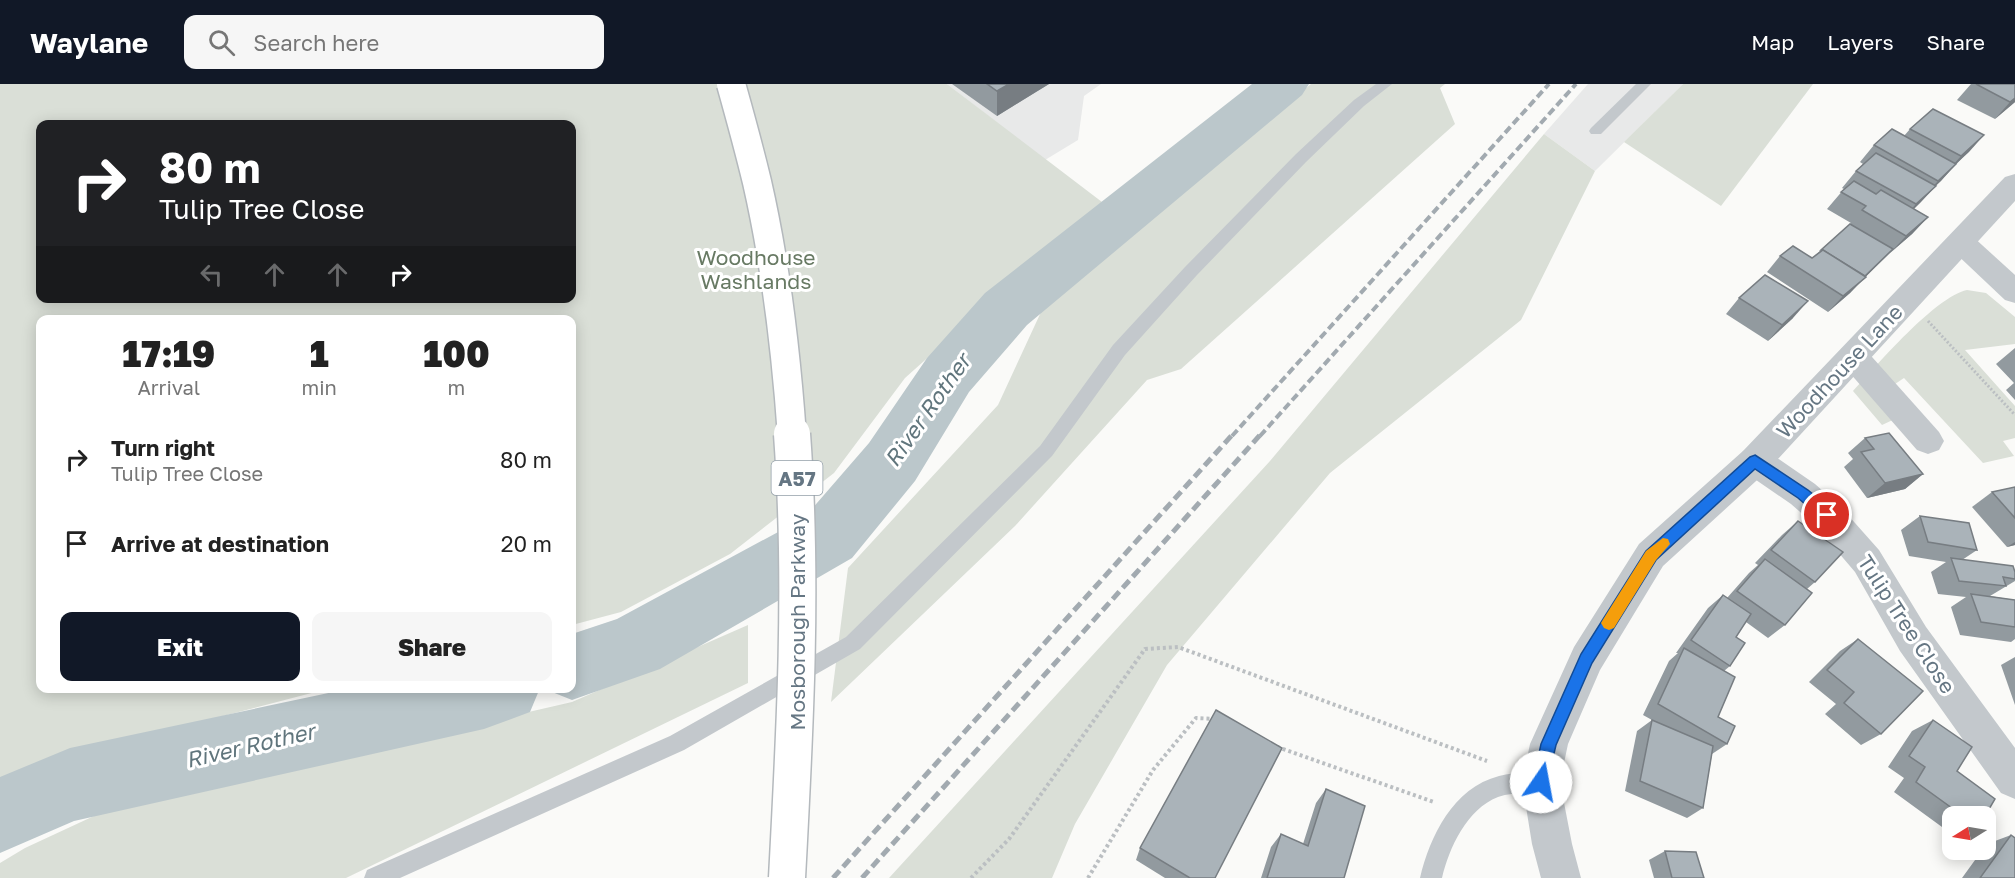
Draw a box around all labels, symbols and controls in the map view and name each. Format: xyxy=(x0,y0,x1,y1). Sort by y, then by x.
search box xyxy=(184,15,604,69)
text: Waylane xyxy=(30,26,148,59)
icon: search xyxy=(205,26,238,59)
text: Search here xyxy=(253,29,379,56)
text: Map xyxy=(1751,29,1794,55)
text: Layers xyxy=(1827,29,1894,55)
text: Share xyxy=(1927,29,1985,55)
text: 80 m xyxy=(159,142,260,192)
icon: right xyxy=(60,144,138,222)
text: Tulip Tree Close xyxy=(159,193,364,225)
park label: Woodhouse Washlands xyxy=(697,244,815,294)
icon: left xyxy=(195,258,228,291)
icon: ahead xyxy=(258,258,291,291)
icon: ahead xyxy=(321,258,354,291)
icon: right xyxy=(384,258,417,291)
street label: Woodhouse Lane xyxy=(1770,299,1908,443)
text: 17:19 xyxy=(122,332,215,375)
text: 1 xyxy=(310,332,329,375)
text: 100 xyxy=(423,332,490,375)
water label: River Rother xyxy=(878,346,978,471)
text: Arrival xyxy=(137,375,200,399)
text: min xyxy=(302,375,337,399)
text: m xyxy=(448,375,465,399)
text: Turn right xyxy=(111,434,215,461)
icon: right xyxy=(60,443,93,476)
text: 80 m xyxy=(500,446,552,473)
text: Tulip Tree Close xyxy=(111,461,263,485)
road number: A57 xyxy=(772,461,822,495)
pin xyxy=(1801,489,1852,540)
icon: arrive xyxy=(1810,498,1843,531)
street label: Mosborough Parkway xyxy=(784,513,810,731)
icon: arrive xyxy=(60,527,93,560)
text: Arrive at destination xyxy=(111,530,329,557)
text: 20 m xyxy=(501,530,552,557)
street label: Tulip Tree Close xyxy=(1853,550,1961,698)
button: Exit xyxy=(60,612,300,681)
button: Share xyxy=(312,612,552,681)
water label: River Rother xyxy=(183,716,320,773)
position arrow xyxy=(1509,750,1573,814)
north arrow xyxy=(1942,806,1996,860)
map controls xyxy=(1942,806,1996,860)

